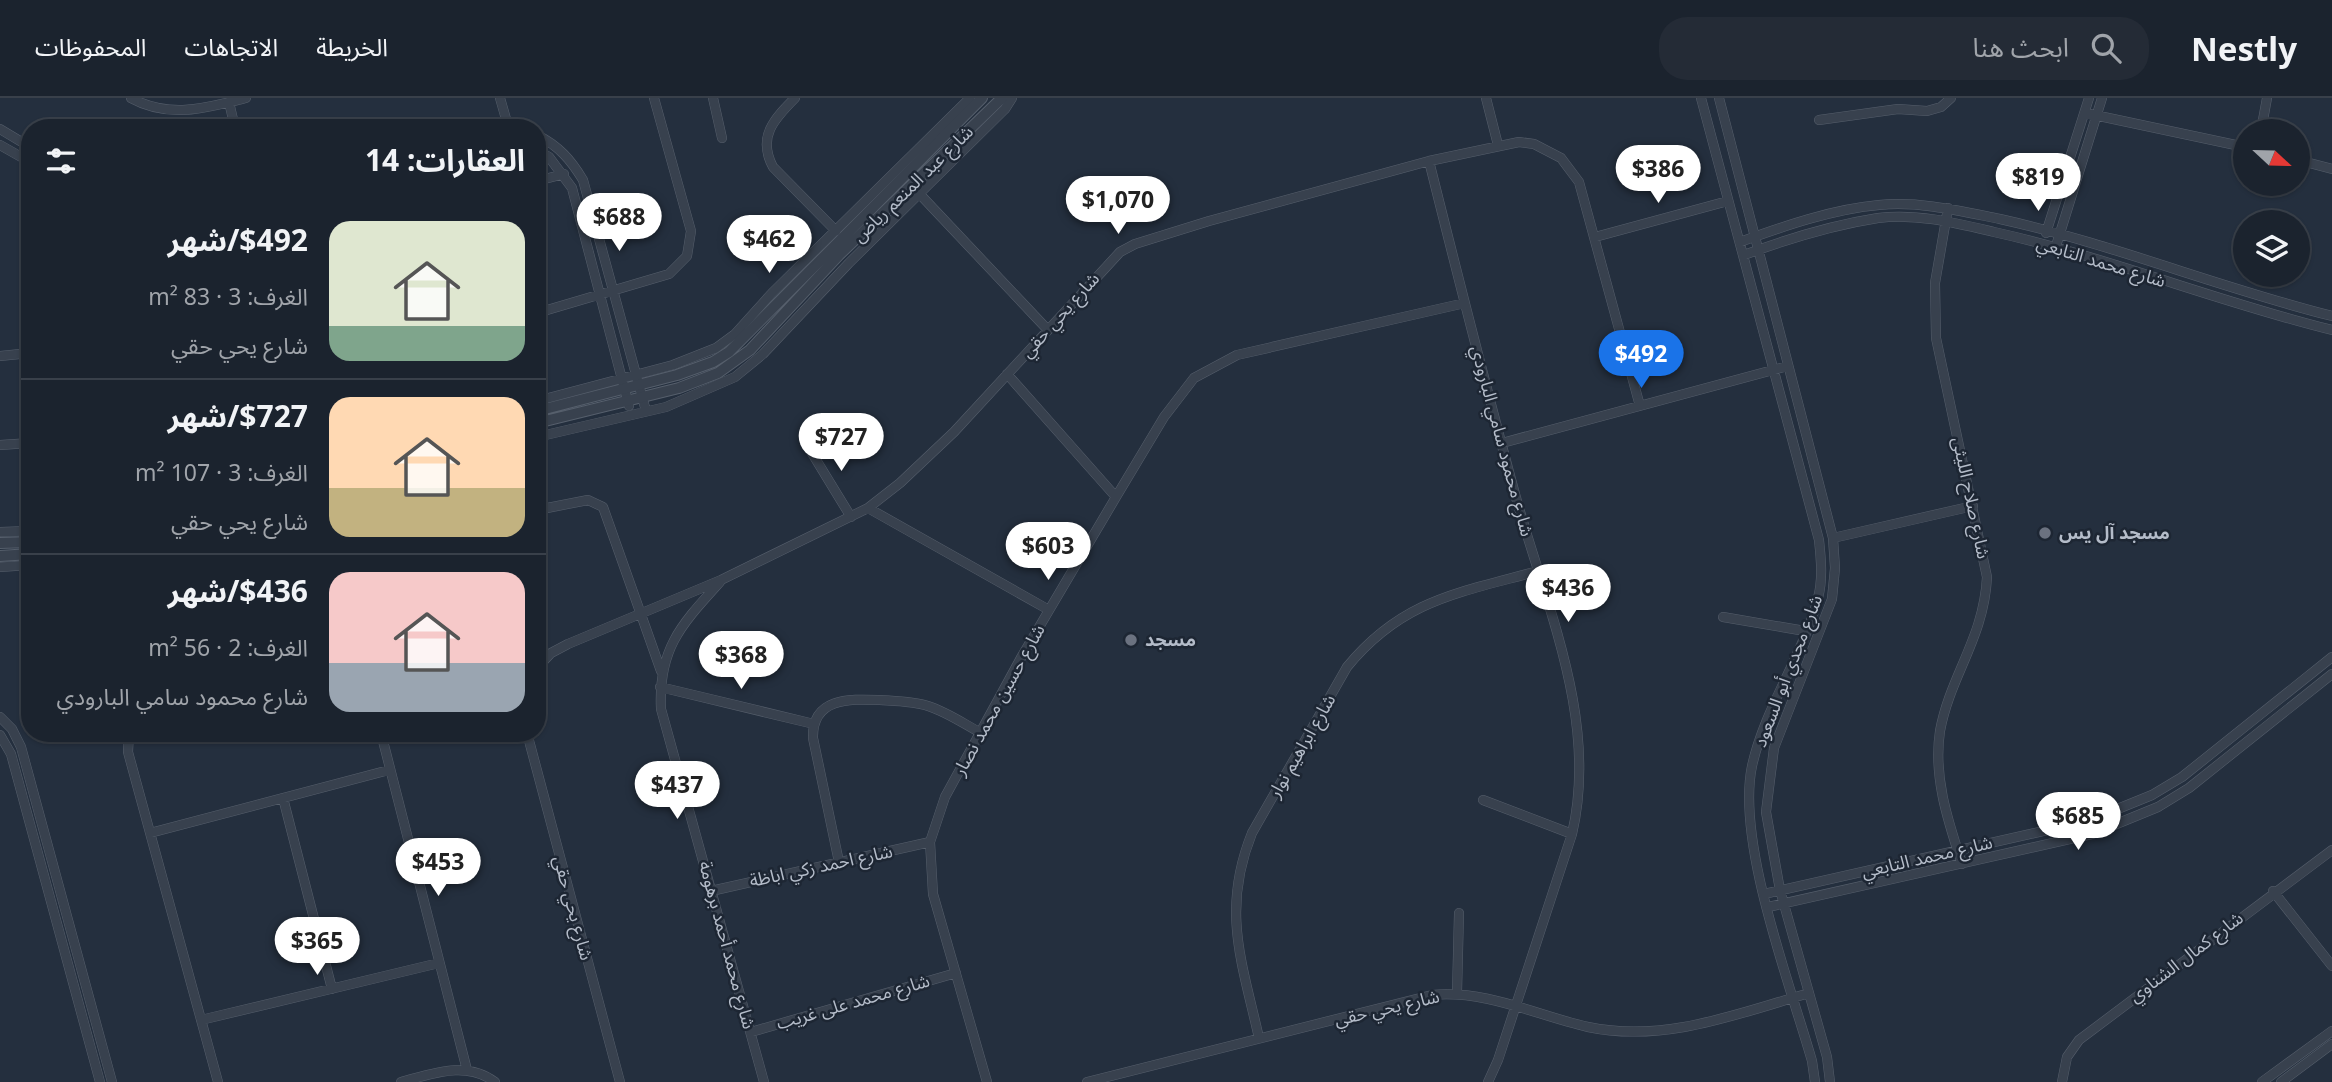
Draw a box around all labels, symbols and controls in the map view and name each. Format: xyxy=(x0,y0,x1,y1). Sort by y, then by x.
search box xyxy=(1659,17,2149,80)
text: Nestly xyxy=(2191,26,2297,71)
text: ابحث هنا xyxy=(1973,29,2069,65)
icon: search xyxy=(2087,29,2125,67)
text: المحفوظات xyxy=(35,30,146,63)
text: الاتجاهات xyxy=(184,30,278,63)
text: الخريطة xyxy=(316,30,388,63)
street label: شارع عبد المنعم رياض xyxy=(847,119,980,249)
north arrow xyxy=(2233,119,2310,196)
map controls xyxy=(2233,119,2310,287)
text: العقارات: 14 xyxy=(365,139,525,180)
icon: filters xyxy=(42,142,80,180)
pin: $386 xyxy=(1617,146,1699,205)
text: $386 xyxy=(1632,152,1684,184)
pin: $819 xyxy=(1997,153,2079,213)
text: $819 xyxy=(2012,160,2064,192)
pin: $1,070 xyxy=(1061,176,1175,236)
text: $1,070 xyxy=(1082,183,1154,215)
pin: $688 xyxy=(578,194,660,253)
text: $688 xyxy=(593,200,645,232)
button: layers xyxy=(2233,210,2310,287)
pin: $462 xyxy=(728,216,810,275)
text: $492/شهر xyxy=(168,219,308,260)
text: $462 xyxy=(743,222,795,254)
street label: شارع محمد التابعي xyxy=(2033,230,2169,295)
icon: home xyxy=(385,249,469,333)
street label: شارع يحي حقي xyxy=(1014,266,1106,364)
text: الغرف: 3 · 83 m² xyxy=(148,280,308,312)
text: شارع يحي حقي xyxy=(171,329,308,361)
pin: $492 xyxy=(1600,330,1682,390)
text: $492 xyxy=(1615,337,1667,369)
street label: شارع محمود سامي البارودي xyxy=(1463,343,1540,540)
text: $727/شهر xyxy=(168,395,308,436)
pin: $727 xyxy=(800,414,882,473)
text: $727 xyxy=(815,420,867,452)
icon: home xyxy=(385,425,469,509)
street label: شارع صلاح الليثى xyxy=(1944,435,1997,562)
text: الغرف: 3 · 107 m² xyxy=(135,456,308,488)
text: شارع يحي حقي xyxy=(171,505,308,537)
place label: مسجد آل يس xyxy=(2059,520,2170,544)
pin: $603 xyxy=(1007,522,1089,582)
marker: مسجد آل يس xyxy=(2037,525,2053,541)
text: $603 xyxy=(1022,529,1074,561)
pin: $436 xyxy=(1527,564,1609,624)
text: $436/شهر xyxy=(168,570,308,611)
text: $436 xyxy=(1542,571,1594,603)
street label: شارع مجدي أبو السعود xyxy=(1747,591,1830,751)
icon: home xyxy=(385,600,469,684)
street label: شارع حسين محمد نصار xyxy=(946,620,1052,782)
place label: مسجد xyxy=(1145,627,1196,651)
text: الغرف: 2 · 56 m² xyxy=(148,631,308,663)
pin: $368 xyxy=(700,632,782,691)
marker: مسجد xyxy=(1123,632,1139,648)
text: $368 xyxy=(715,638,767,670)
text: شارع محمود سامي البارودي xyxy=(56,680,308,712)
street label: شارع ابراهيم نوار xyxy=(1261,689,1343,804)
pin: $437 xyxy=(636,762,718,821)
text: $437 xyxy=(651,768,703,800)
pin: $685 xyxy=(2037,792,2119,852)
text: $685 xyxy=(2052,799,2104,831)
street label: شارع محمد التابعي xyxy=(1859,829,1995,886)
pin: $453 xyxy=(397,838,479,898)
street label: شارع احمد زكي اباظة xyxy=(747,838,895,895)
text: $453 xyxy=(412,845,464,877)
street label: شارع يحي حقي xyxy=(546,853,599,963)
street label: شارع محمد أحمد برهومة xyxy=(691,858,762,1032)
street label: شارع كمال الشناوي xyxy=(2123,905,2249,1010)
pin: $365 xyxy=(276,918,358,977)
text: $365 xyxy=(291,924,343,956)
street label: شارع محمد على غريب xyxy=(773,968,933,1037)
street label: شارع يحي حقي xyxy=(1332,983,1442,1034)

